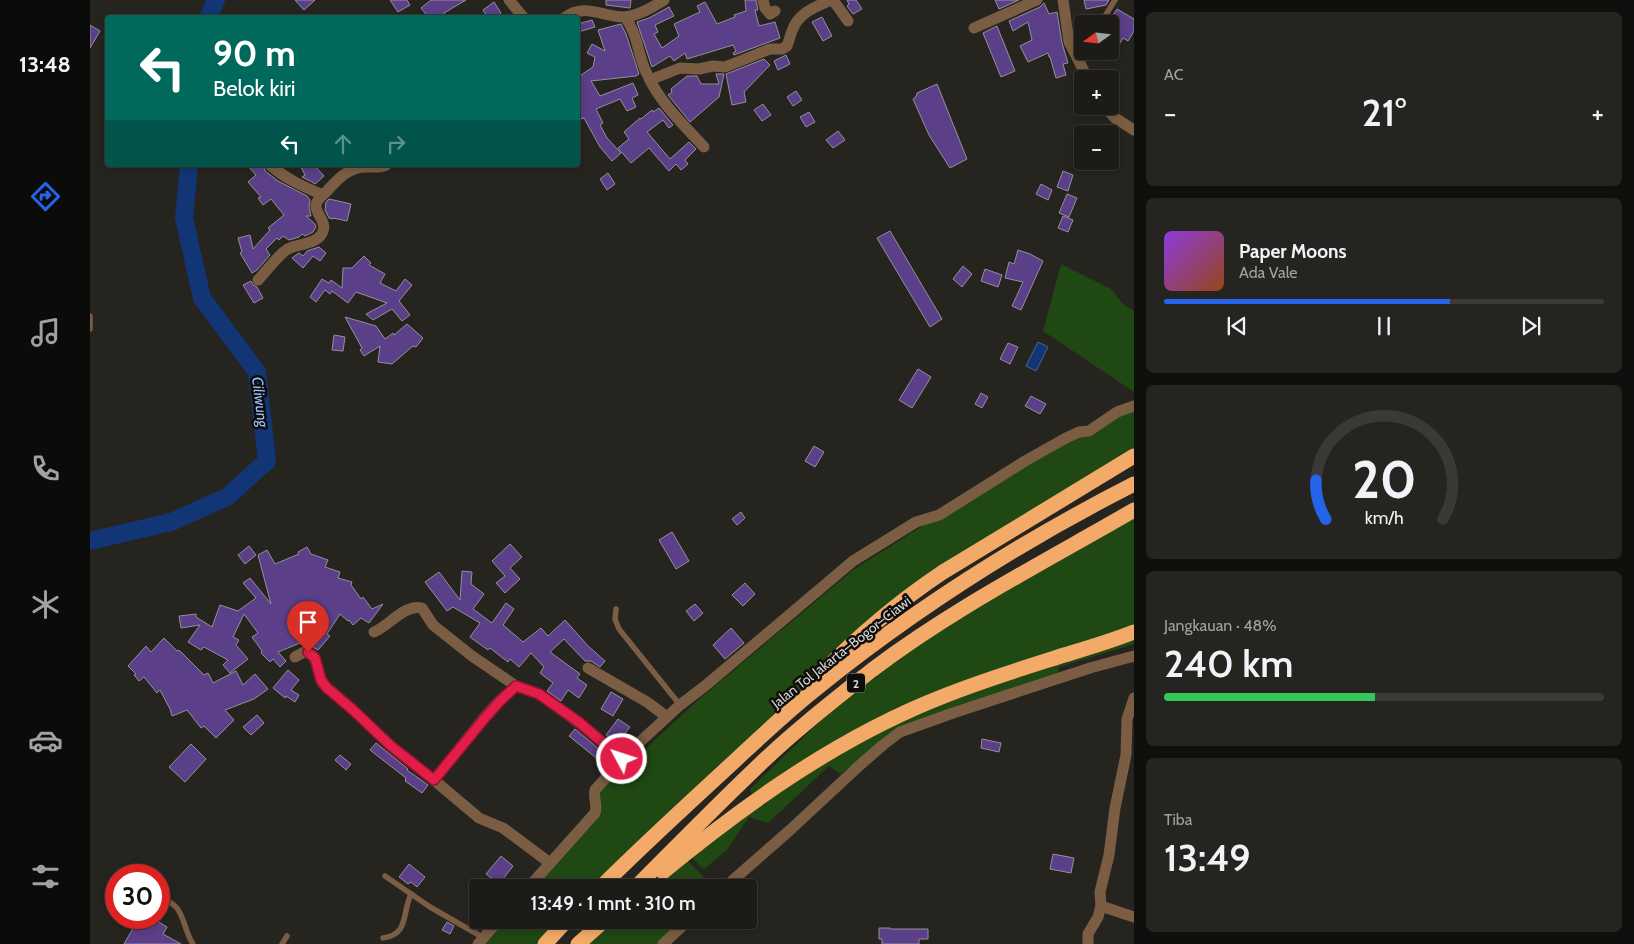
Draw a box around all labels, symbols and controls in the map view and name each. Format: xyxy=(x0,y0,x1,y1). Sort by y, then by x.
north arrow xyxy=(1074,15,1119,60)
map controls xyxy=(1074,15,1119,170)
text: 90 m xyxy=(213,32,296,75)
icon: left xyxy=(130,35,195,100)
text: 13:48 xyxy=(19,51,71,78)
text: AC xyxy=(1164,65,1184,84)
button: + xyxy=(1074,70,1119,115)
text: Belok kiri xyxy=(213,75,296,102)
text: 21° xyxy=(1362,89,1406,136)
text: − xyxy=(1164,96,1176,130)
text: + xyxy=(1592,96,1604,130)
button: − xyxy=(1074,125,1119,170)
icon: left xyxy=(276,130,304,158)
icon: ahead xyxy=(329,130,357,158)
icon: right xyxy=(382,130,410,158)
icon: directions xyxy=(28,179,63,214)
text: Paper Moons xyxy=(1239,240,1347,263)
text: Ada Vale xyxy=(1239,263,1298,282)
icon: previous xyxy=(1223,312,1251,340)
icon: pause xyxy=(1370,312,1398,340)
icon: next xyxy=(1517,312,1545,340)
icon: music xyxy=(28,315,63,350)
water label: Ciliwung xyxy=(248,376,272,429)
text: 20 xyxy=(1352,448,1416,511)
icon: phone xyxy=(28,451,63,486)
text: km/h xyxy=(1364,507,1404,528)
icon: climate xyxy=(28,587,63,622)
street label: Jalan Tol Jakarta–Bogor–Ciawi xyxy=(767,592,914,713)
pin xyxy=(287,601,329,652)
icon: arrive xyxy=(294,608,322,636)
text: Jangkauan · 48% xyxy=(1164,616,1277,635)
text: 240 km xyxy=(1164,640,1293,687)
road number: 2 xyxy=(847,674,865,692)
icon: car xyxy=(28,723,63,758)
position arrow xyxy=(595,732,647,784)
text: Tiba xyxy=(1164,810,1192,829)
text: 13:49 xyxy=(1164,834,1251,881)
icon: filters xyxy=(28,859,63,894)
speed limit sign: 30 xyxy=(105,864,170,929)
text: 13:49 · 1 mnt · 310 m xyxy=(531,892,695,915)

